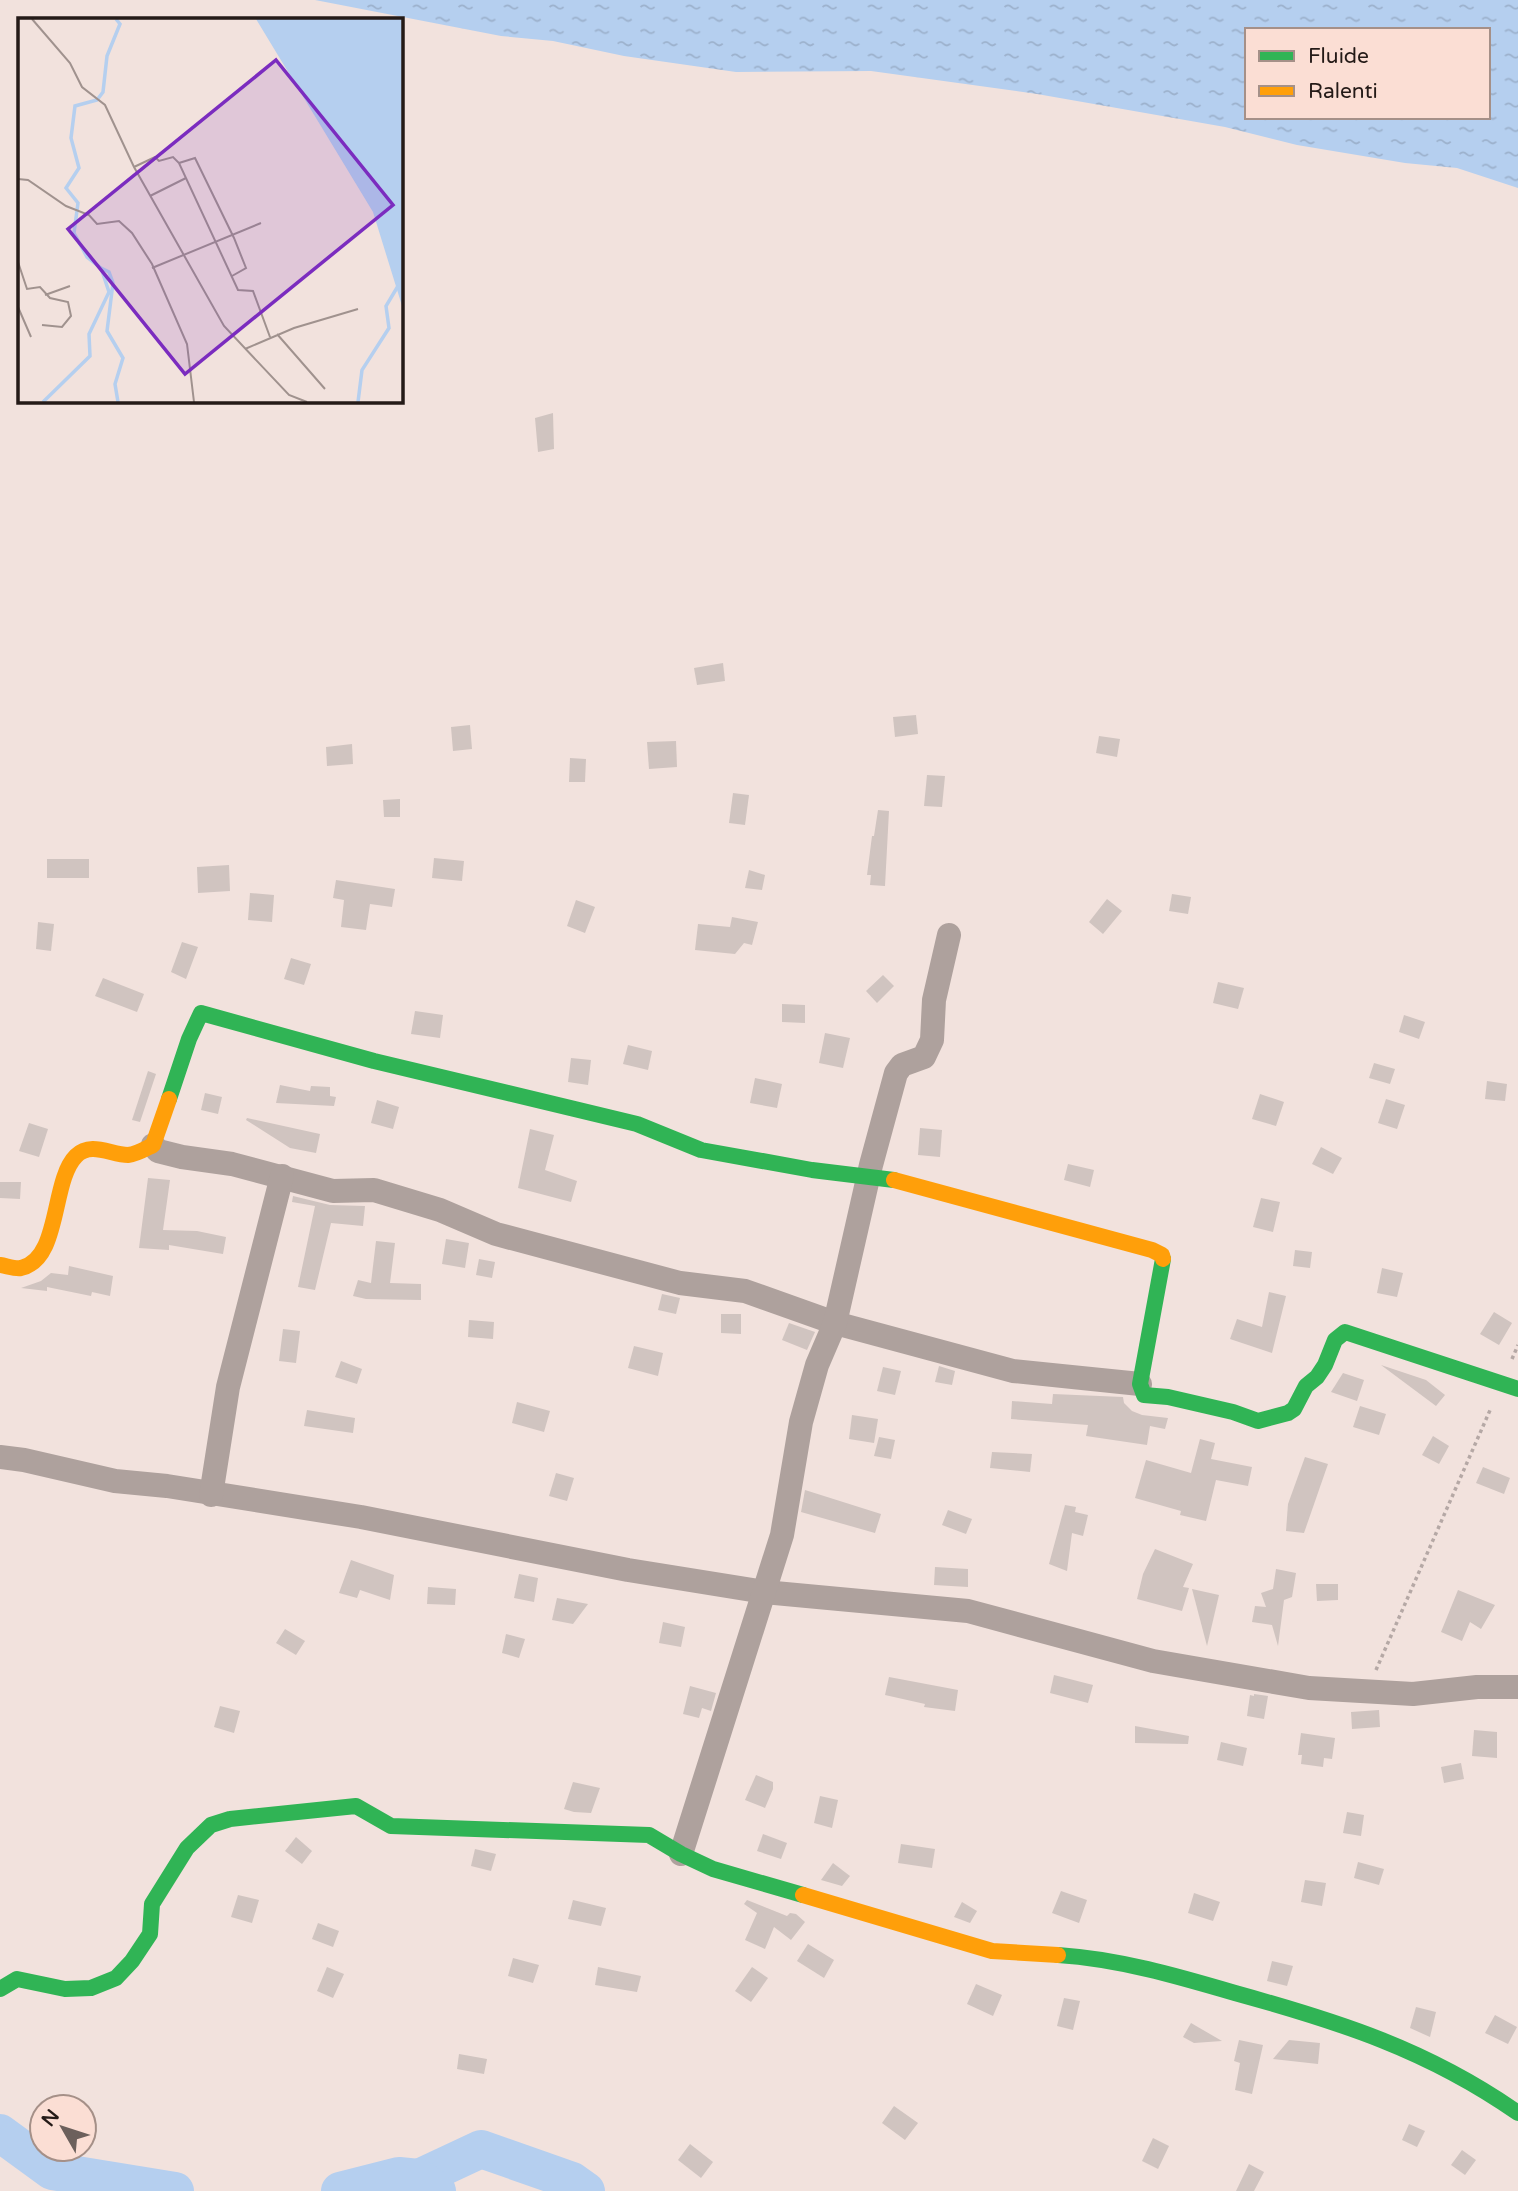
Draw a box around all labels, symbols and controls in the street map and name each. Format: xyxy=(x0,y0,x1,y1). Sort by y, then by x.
inset map xyxy=(18,18,402,402)
legend xyxy=(1245,28,1490,119)
text: Fluide xyxy=(1308,44,1369,69)
text: Ralenti xyxy=(1308,79,1378,104)
north arrow xyxy=(28,2093,98,2163)
text: N xyxy=(37,2105,64,2131)

